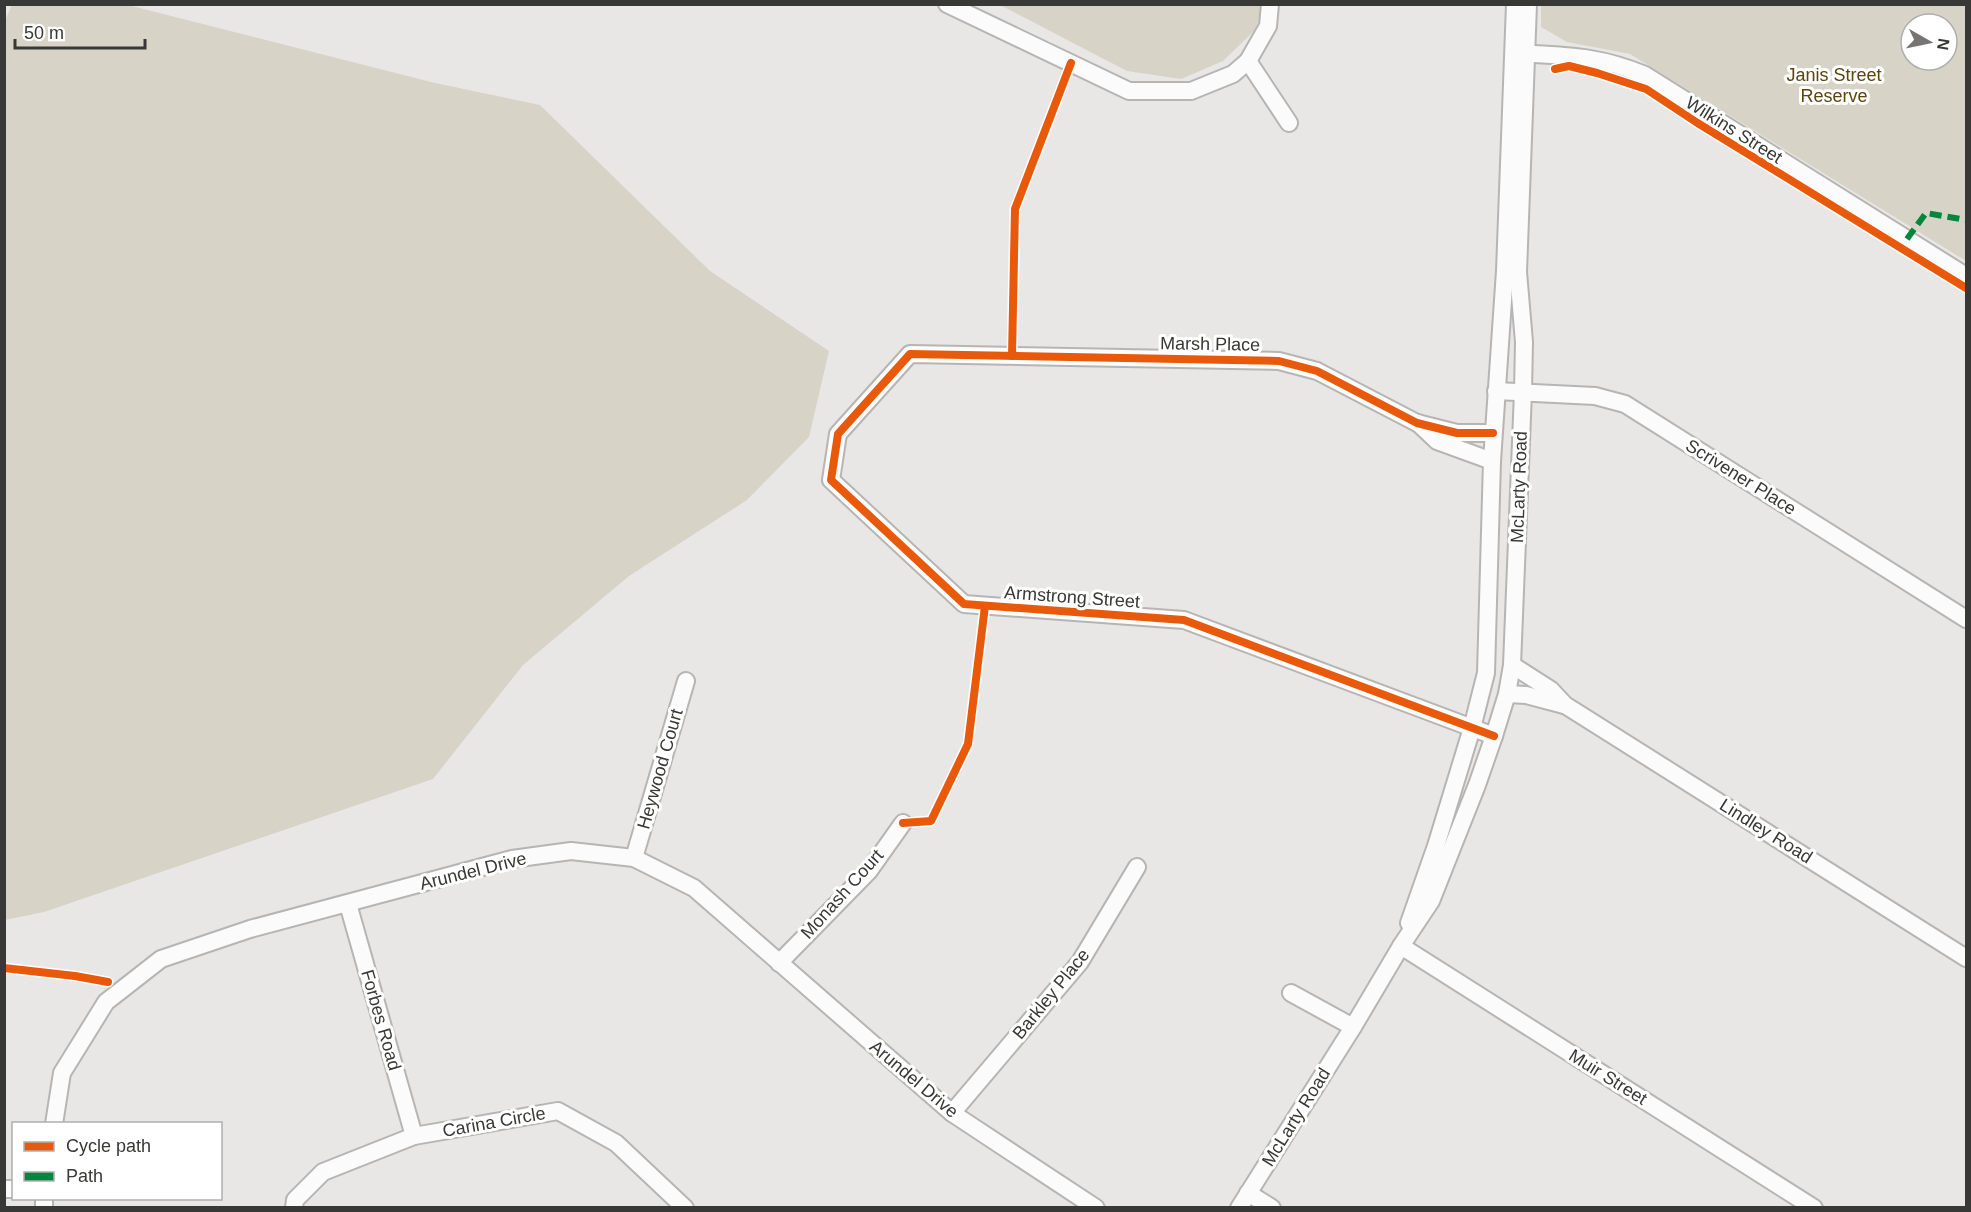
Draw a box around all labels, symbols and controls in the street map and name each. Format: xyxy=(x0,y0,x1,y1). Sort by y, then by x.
scale bar xyxy=(15,12,146,50)
north arrow xyxy=(1899,12,1959,72)
text: 50 m xyxy=(24,23,64,43)
text: N xyxy=(1934,37,1953,51)
park label: Janis Street Reserve xyxy=(1786,65,1882,106)
street label: Wilkins Street xyxy=(1682,92,1786,168)
street label: Marsh Place xyxy=(1160,333,1260,355)
street label: McLarty Road xyxy=(1507,431,1531,543)
street label: Scrivener Place xyxy=(1682,435,1800,519)
street label: Armstrong Street xyxy=(1003,582,1141,612)
street label: Heywood Court xyxy=(633,707,687,831)
street label: Lindley Road xyxy=(1716,795,1816,867)
street label: Monash Court xyxy=(797,845,887,943)
street label: Arundel Drive xyxy=(418,848,528,894)
street label: Barkley Place xyxy=(1009,945,1093,1043)
street label: Forbes Road xyxy=(357,967,405,1073)
street label: Arundel Drive xyxy=(866,1036,962,1122)
street label: Muir Street xyxy=(1565,1045,1651,1109)
street label: McLarty Road xyxy=(1258,1064,1334,1170)
street label: Carina Circle xyxy=(441,1103,547,1141)
legend xyxy=(12,1122,222,1200)
text: Cycle path xyxy=(66,1136,151,1156)
text: Path xyxy=(66,1166,103,1186)

